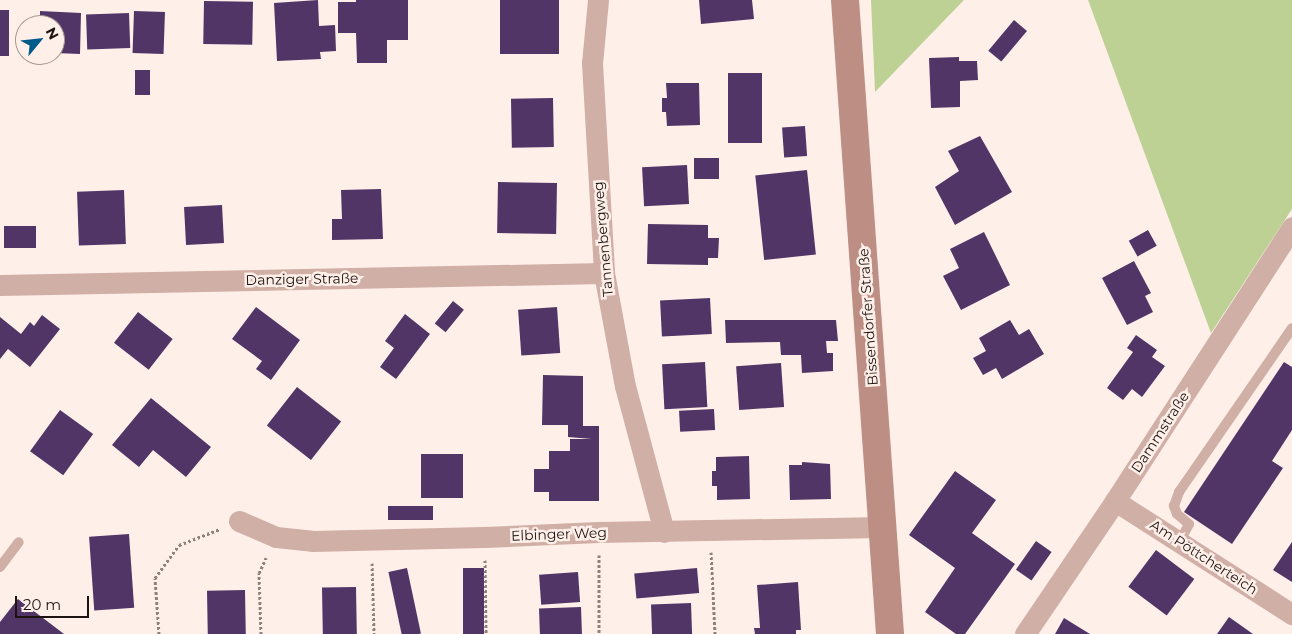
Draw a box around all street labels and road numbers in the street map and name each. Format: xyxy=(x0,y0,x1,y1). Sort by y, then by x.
street label: Tannenbergweg xyxy=(590,181,616,297)
street label: Bissendorfer Straße xyxy=(855,248,881,386)
street label: Danziger Straße xyxy=(245,270,359,288)
street label: Dammstraße xyxy=(1128,388,1192,476)
street label: Am Pöttcherteich xyxy=(1147,516,1261,598)
street label: Elbinger Weg xyxy=(511,524,607,544)

